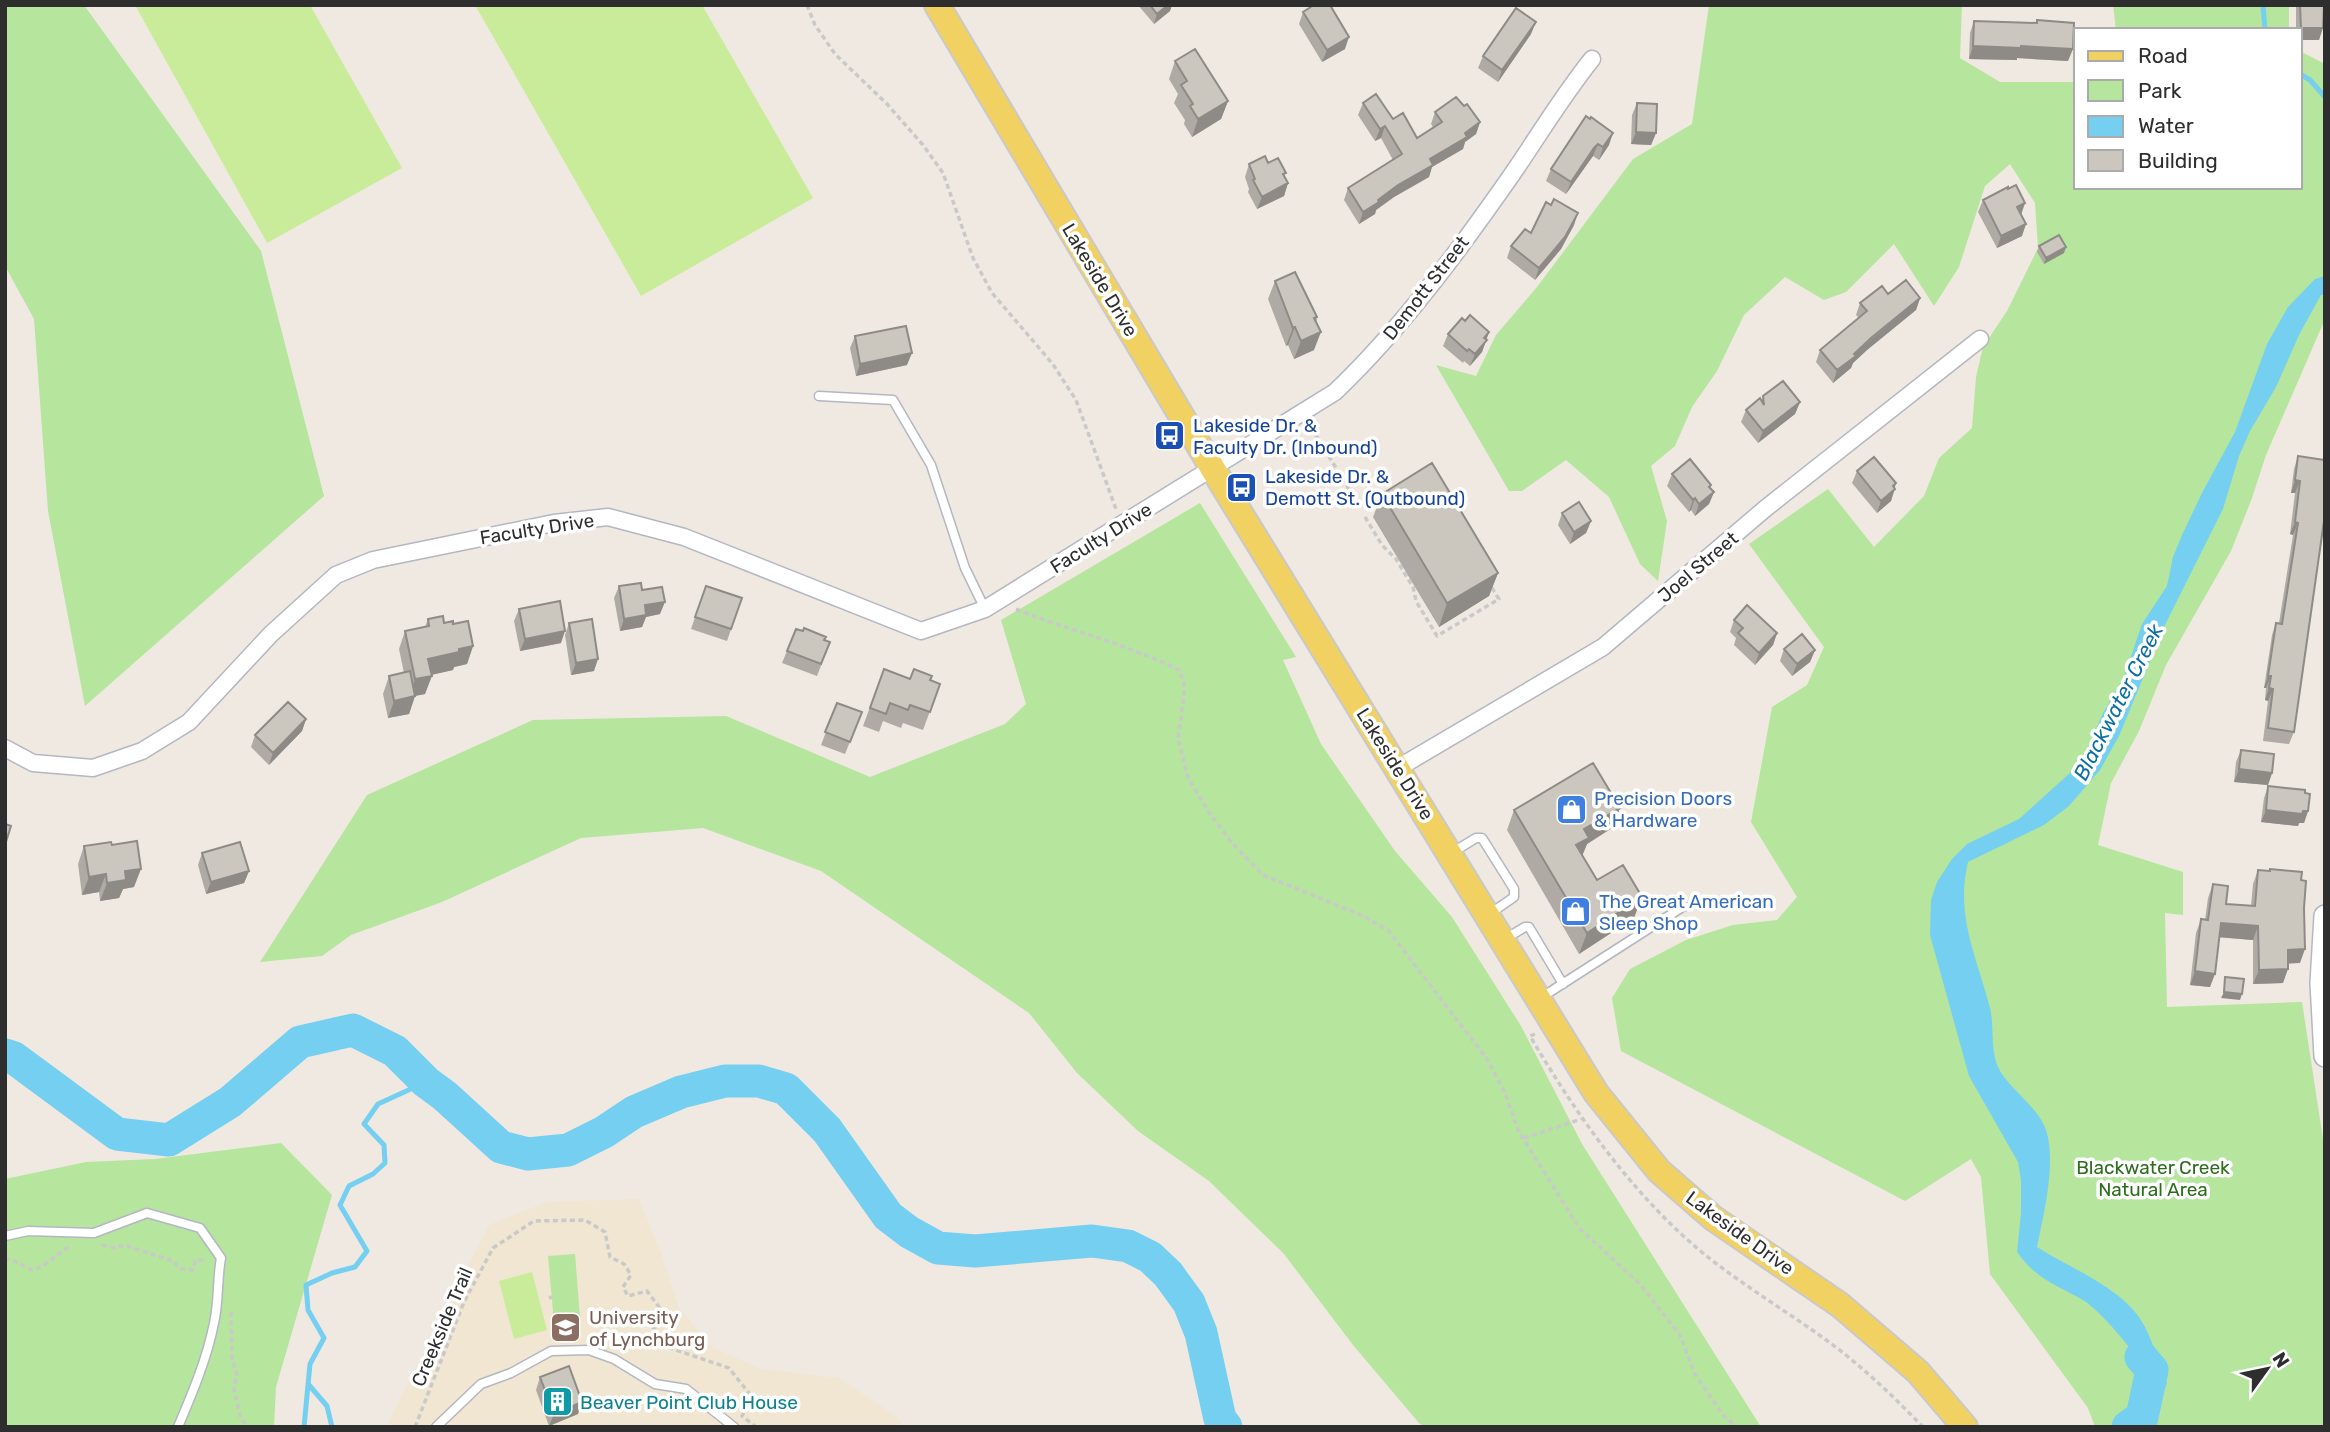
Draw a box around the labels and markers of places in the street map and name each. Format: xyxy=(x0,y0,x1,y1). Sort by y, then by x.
place label: Lakeside Dr. & Faculty Dr. (Inbound) xyxy=(1193,414,1377,459)
bus stop icon: Lakeside Dr. & Faculty Dr. (Inbound) xyxy=(1153,419,1187,453)
place label: Lakeside Dr. & Demott St. (Outbound) xyxy=(1265,465,1465,510)
bus stop icon: Lakeside Dr. & Demott St. (Outbound) xyxy=(1225,470,1259,504)
place label: Precision Doors & Hardware xyxy=(1594,787,1732,832)
shop icon: Precision Doors & Hardware xyxy=(1554,792,1588,826)
place label: The Great American Sleep Shop xyxy=(1599,890,1774,935)
shop icon: The Great American Sleep Shop xyxy=(1559,895,1593,929)
place label: University of Lynchburg xyxy=(589,1306,705,1351)
school or university icon: University of Lynchburg xyxy=(549,1311,583,1345)
building icon: Beaver Point Club House xyxy=(540,1385,574,1419)
place label: Beaver Point Club House xyxy=(580,1391,798,1414)

